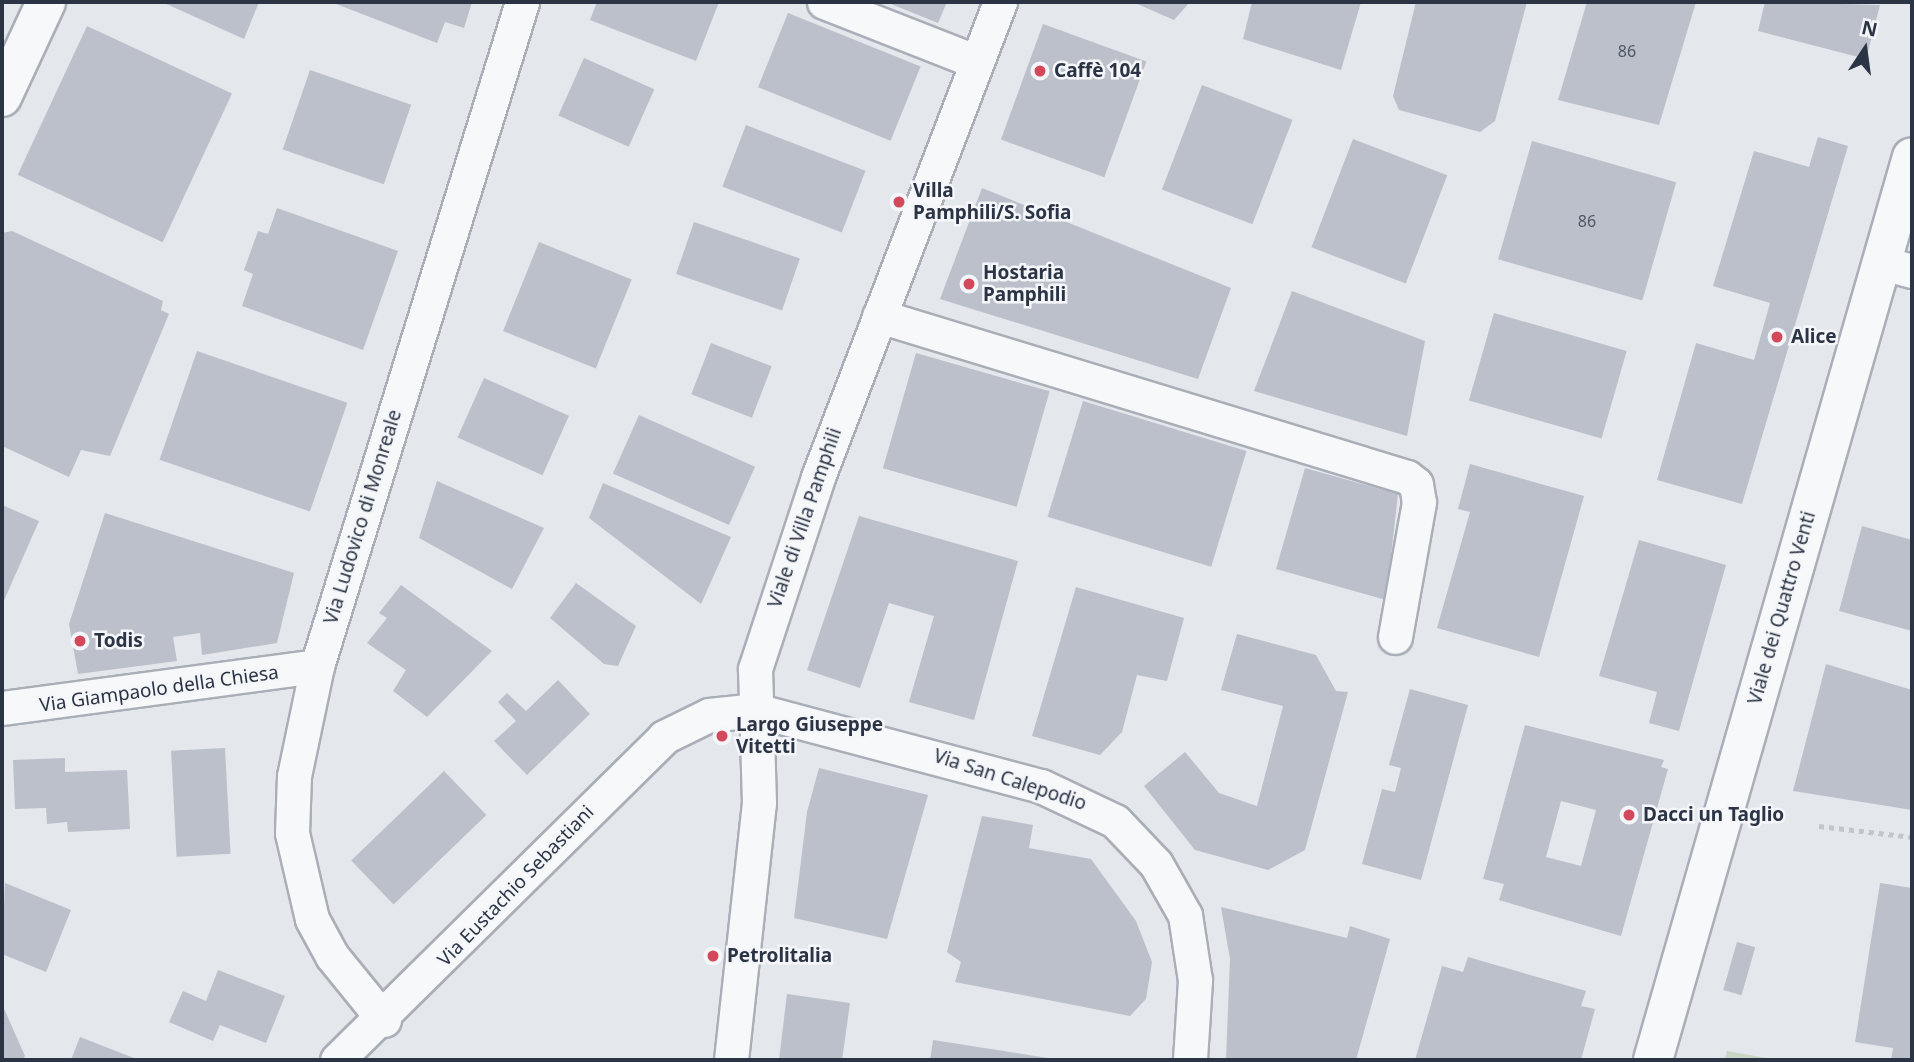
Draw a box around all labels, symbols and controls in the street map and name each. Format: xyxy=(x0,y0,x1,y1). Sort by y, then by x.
north arrow xyxy=(1830,14,1900,84)
text: N xyxy=(1859,14,1880,43)
house number: 86 xyxy=(1618,41,1636,61)
place label: Caffè 104 xyxy=(1054,60,1141,82)
marker: Caffè 104 xyxy=(1032,63,1048,79)
place label: Villa Pamphili/S. Sofia xyxy=(913,180,1071,224)
marker: Villa Pamphili/S. Sofia xyxy=(891,194,907,210)
house number: 86 xyxy=(1578,211,1596,231)
place label: Hostaria Pamphili xyxy=(983,262,1066,306)
marker: Hostaria Pamphili xyxy=(961,276,977,292)
place label: Alice xyxy=(1791,326,1837,348)
marker: Alice xyxy=(1769,329,1785,345)
street label: Via Ludovico di Monreale xyxy=(320,407,406,627)
street label: Viale di Villa Pamphili xyxy=(763,425,847,611)
street label: Viale dei Quattro Venti xyxy=(1743,509,1821,707)
place label: Todis xyxy=(94,630,143,652)
marker: Todis xyxy=(72,633,88,649)
street label: Via Giampaolo della Chiesa xyxy=(38,661,280,717)
place label: Largo Giuseppe Vitetti xyxy=(736,714,883,758)
marker: Largo Giuseppe Vitetti xyxy=(714,728,730,744)
street label: Via San Calepodio xyxy=(931,745,1089,815)
street label: Via Eustachio Sebastiani xyxy=(433,801,599,971)
place label: Dacci un Taglio xyxy=(1643,804,1784,826)
marker: Dacci un Taglio xyxy=(1621,807,1637,823)
place label: Petrolitalia xyxy=(727,945,832,967)
marker: Petrolitalia xyxy=(705,948,721,964)

